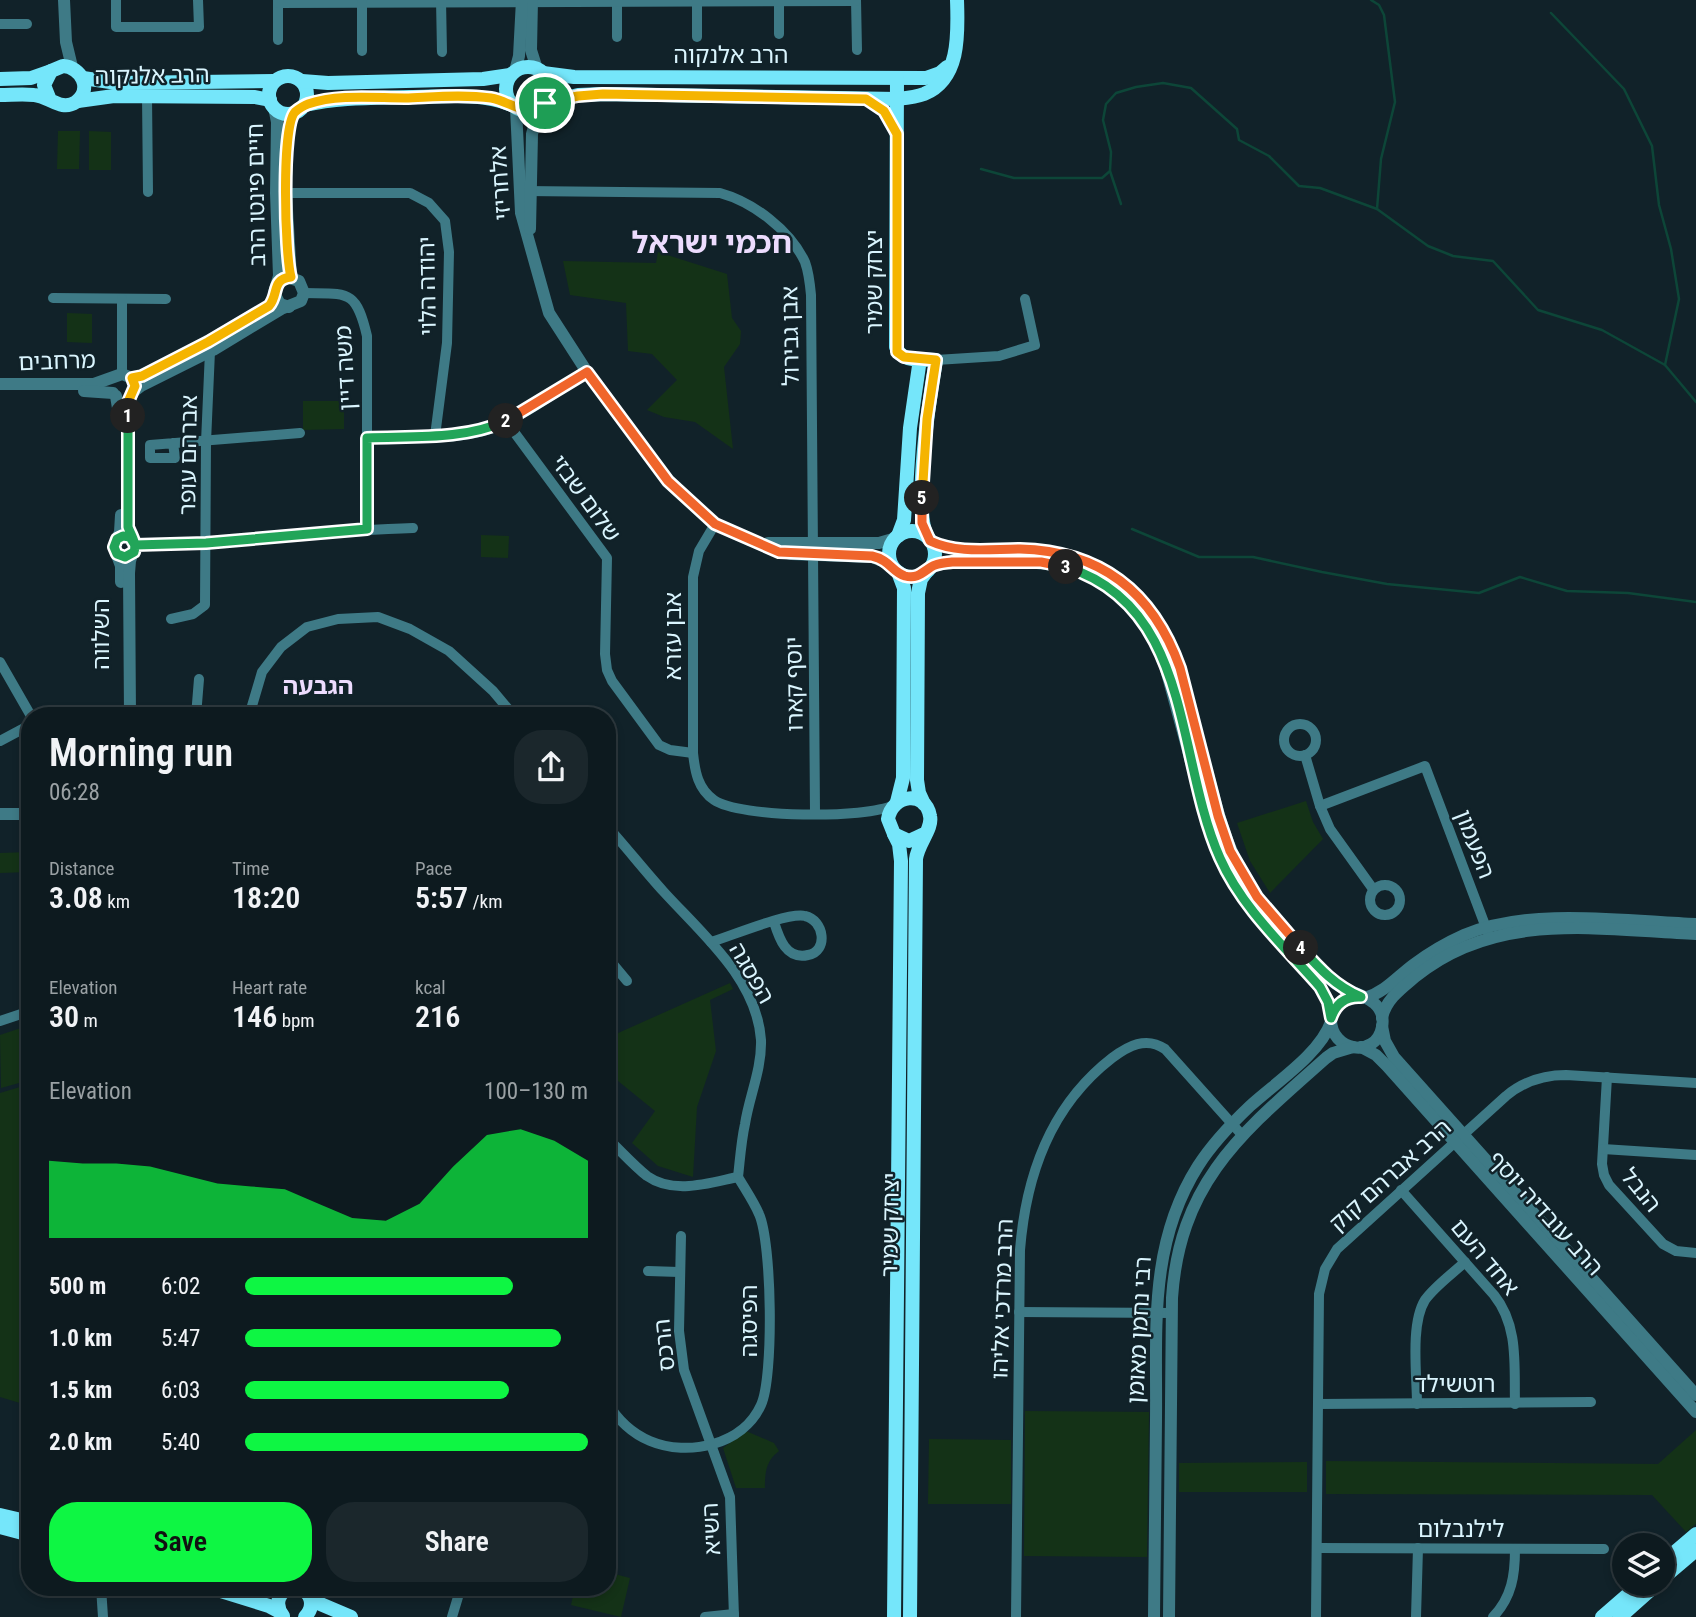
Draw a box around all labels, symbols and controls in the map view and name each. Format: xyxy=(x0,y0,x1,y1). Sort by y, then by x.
street label: הרב אלנקוה xyxy=(674,42,788,69)
street label: הרב אלנקוה xyxy=(94,61,210,90)
pin xyxy=(515,73,575,133)
icon: arrive xyxy=(526,84,564,122)
street label: חיים פינטו הרב xyxy=(242,123,271,267)
street label: אלחריזי xyxy=(484,145,517,221)
district label: חכמי ישראל xyxy=(632,225,792,260)
street label: יצחק שמיר xyxy=(861,230,888,334)
street label: יהודה הלוי xyxy=(413,236,442,336)
street label: אבן גבירול xyxy=(776,286,805,386)
street label: משה דיין xyxy=(330,325,361,411)
street label: מרחבים xyxy=(18,347,96,376)
street label: אברהם עופר xyxy=(174,395,203,516)
pin: 1 xyxy=(110,398,146,434)
text: 1 xyxy=(123,404,132,427)
pin: 2 xyxy=(489,404,524,438)
text: 2 xyxy=(501,409,510,432)
street label: שלום שבזי xyxy=(545,450,626,547)
pin: 5 xyxy=(904,480,940,516)
text: 5 xyxy=(917,486,926,509)
pin: 3 xyxy=(1048,550,1084,584)
text: 3 xyxy=(1061,555,1070,578)
street label: אבן עזרא xyxy=(660,592,687,680)
street label: השלווה xyxy=(88,598,115,670)
street label: יוסף קארו xyxy=(780,636,809,732)
district label: הגבעה xyxy=(282,672,354,700)
button: share xyxy=(514,730,588,804)
text: Morning run xyxy=(49,731,233,775)
text: 06:28 xyxy=(49,779,100,806)
street label: הפעמון xyxy=(1449,806,1500,882)
text: Distance xyxy=(49,857,114,880)
text: Time xyxy=(232,857,269,880)
text: Pace xyxy=(415,857,452,880)
text: 3.08 xyxy=(49,880,103,915)
text: 18:20 xyxy=(232,880,300,915)
text: 5:57 xyxy=(415,880,468,915)
text: km xyxy=(103,890,130,913)
text: /km xyxy=(468,890,502,913)
pin: 4 xyxy=(1284,930,1318,965)
text: 4 xyxy=(1296,936,1305,959)
street label: הפסגה xyxy=(723,938,780,1009)
text: Elevation xyxy=(49,976,117,999)
text: Heart rate xyxy=(232,976,307,999)
text: kcal xyxy=(415,976,446,999)
text: 30 xyxy=(49,999,79,1034)
text: 146 xyxy=(232,999,277,1034)
text: 216 xyxy=(415,999,460,1034)
text: m xyxy=(79,1009,98,1032)
text: bpm xyxy=(277,1009,315,1032)
text: Elevation xyxy=(49,1078,132,1105)
text: 100–130 m xyxy=(484,1078,588,1105)
street label: הרב אברהם קוק xyxy=(1324,1114,1457,1237)
street label: הרב עובדיה יוסף xyxy=(1483,1146,1608,1281)
street label: הנבל xyxy=(1615,1163,1666,1218)
street label: יצחק שמיר xyxy=(876,1172,905,1278)
street label: אחד העם xyxy=(1445,1214,1524,1301)
street label: הרב מרדכי אליהו xyxy=(986,1218,1019,1380)
street label: רבי נחמן מאומן xyxy=(1122,1256,1157,1404)
text: 500 m xyxy=(49,1273,106,1300)
text: 6:02 xyxy=(161,1273,200,1300)
street label: הפיסגה xyxy=(736,1285,763,1357)
street label: הרכס xyxy=(648,1318,681,1372)
text: 1.0 km xyxy=(49,1325,112,1352)
text: 5:47 xyxy=(161,1325,200,1352)
street label: רוטשילד xyxy=(1414,1371,1496,1398)
text: 1.5 km xyxy=(49,1377,112,1404)
text: 6:03 xyxy=(161,1377,200,1404)
text: 2.0 km xyxy=(49,1429,112,1456)
text: 5:40 xyxy=(161,1429,200,1456)
button: Save xyxy=(49,1502,312,1582)
button: Share xyxy=(326,1502,588,1582)
street label: השיא xyxy=(697,1502,726,1556)
street label: לילנבלום xyxy=(1417,1516,1505,1543)
map controls xyxy=(1612,1533,1675,1596)
button: layers xyxy=(1612,1533,1675,1596)

